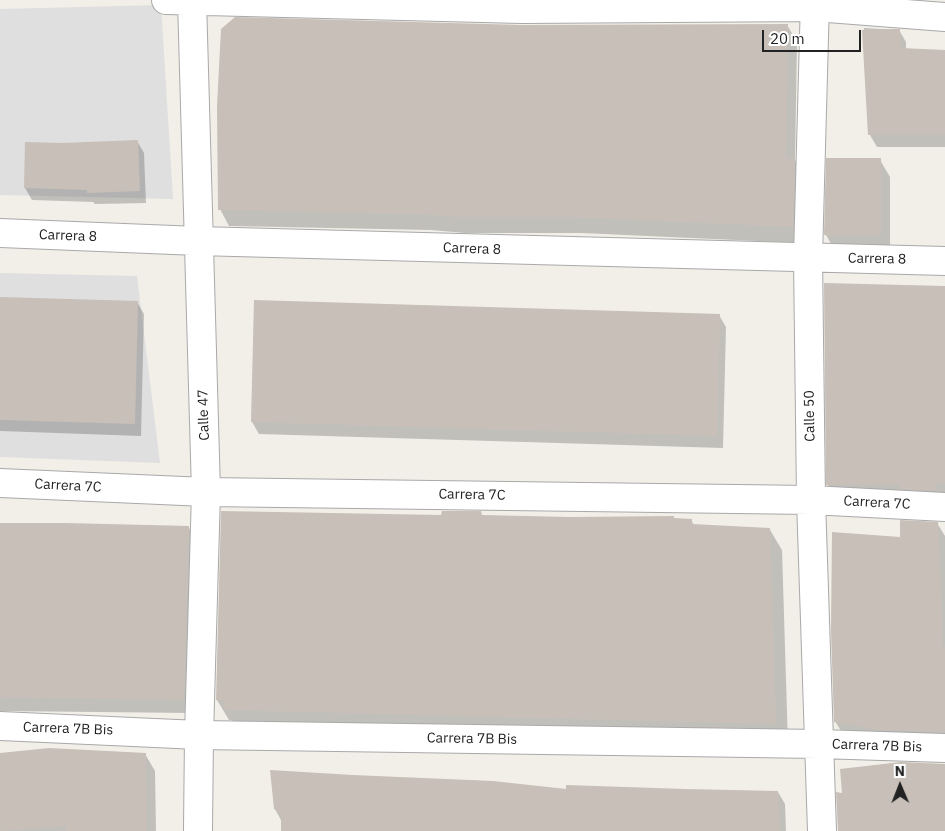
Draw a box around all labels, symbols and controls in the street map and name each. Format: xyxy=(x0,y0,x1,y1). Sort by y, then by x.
scale bar xyxy=(765,20,864,52)
text: 20 m xyxy=(770,29,805,48)
street label: Carrera 8 xyxy=(39,227,97,245)
street label: Carrera 8 xyxy=(443,240,501,258)
street label: Carrera 8 xyxy=(848,250,906,268)
street label: Calle 47 xyxy=(195,389,213,441)
street label: Calle 50 xyxy=(801,390,819,442)
street label: Carrera 7C xyxy=(34,476,102,496)
street label: Carrera 7C xyxy=(438,486,506,504)
street label: Carrera 7C xyxy=(843,493,911,513)
street label: Carrera 7B Bis xyxy=(23,719,113,739)
street label: Carrera 7B Bis xyxy=(427,730,517,748)
street label: Carrera 7B Bis xyxy=(832,736,922,756)
north arrow xyxy=(875,761,925,811)
text: N xyxy=(895,762,905,780)

